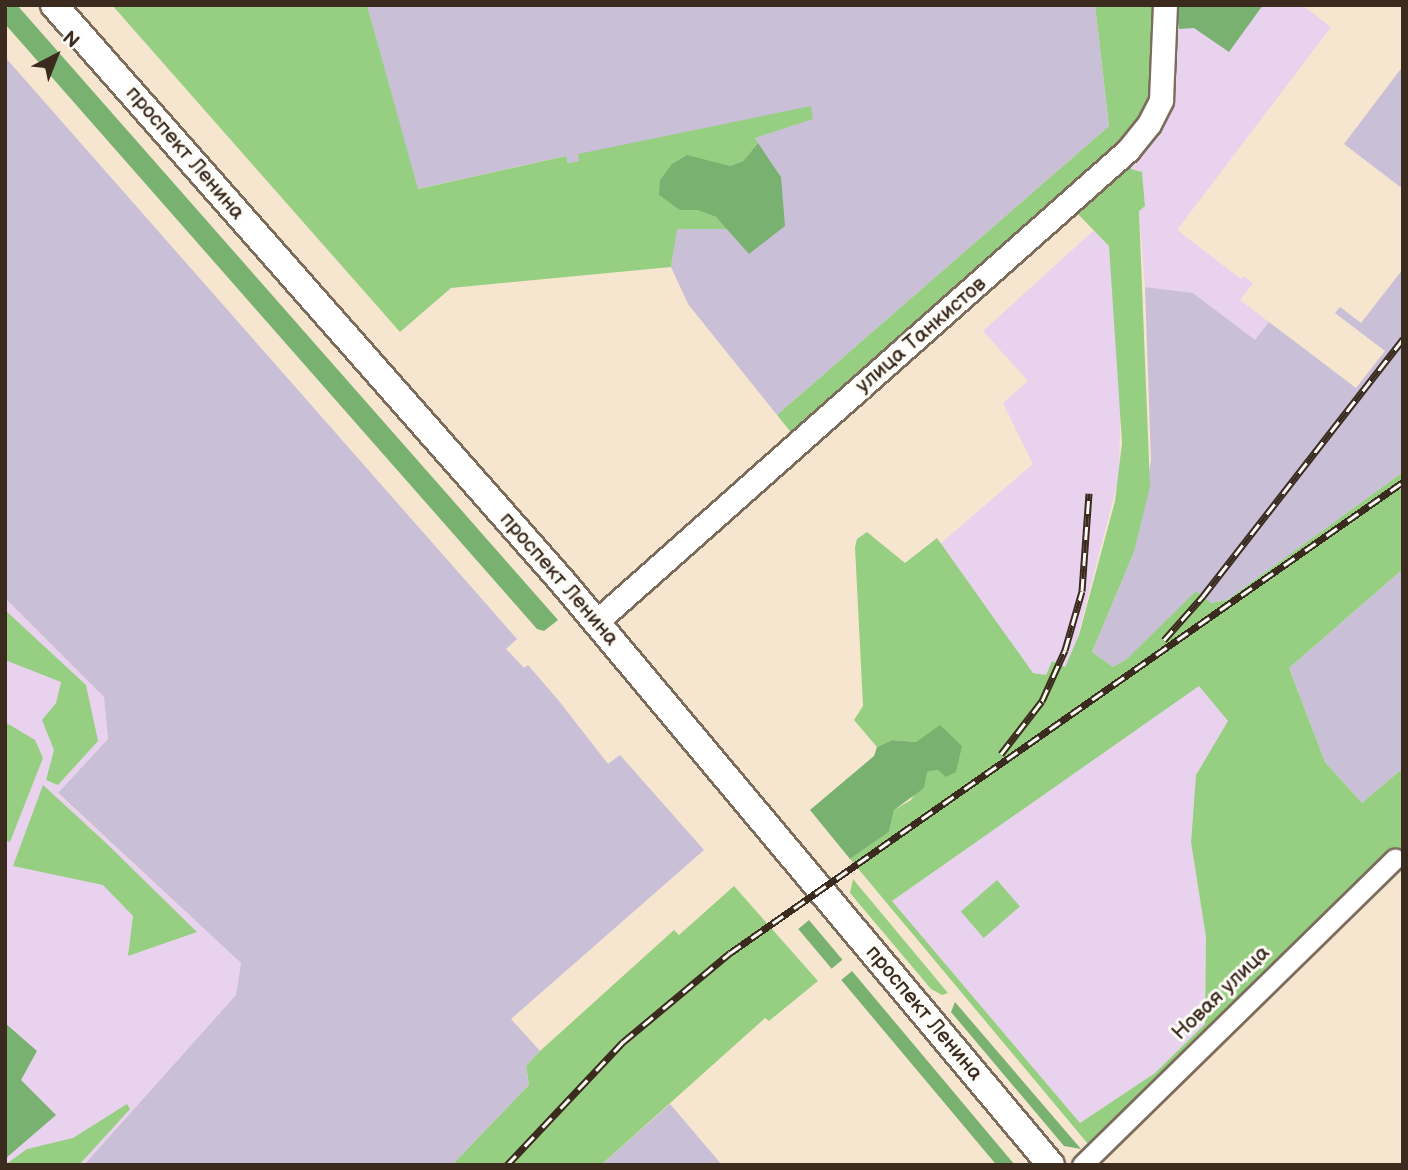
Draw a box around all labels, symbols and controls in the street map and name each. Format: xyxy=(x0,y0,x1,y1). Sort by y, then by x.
north arrow xyxy=(21,21,91,91)
text: N xyxy=(57,27,83,53)
street label: проспект Ленина xyxy=(120,81,250,225)
street label: улица Танкистов xyxy=(851,271,991,399)
street label: проспект Ленина xyxy=(494,507,624,651)
street label: проспект Ленина xyxy=(860,940,988,1086)
street label: Новая улица xyxy=(1167,940,1275,1046)

